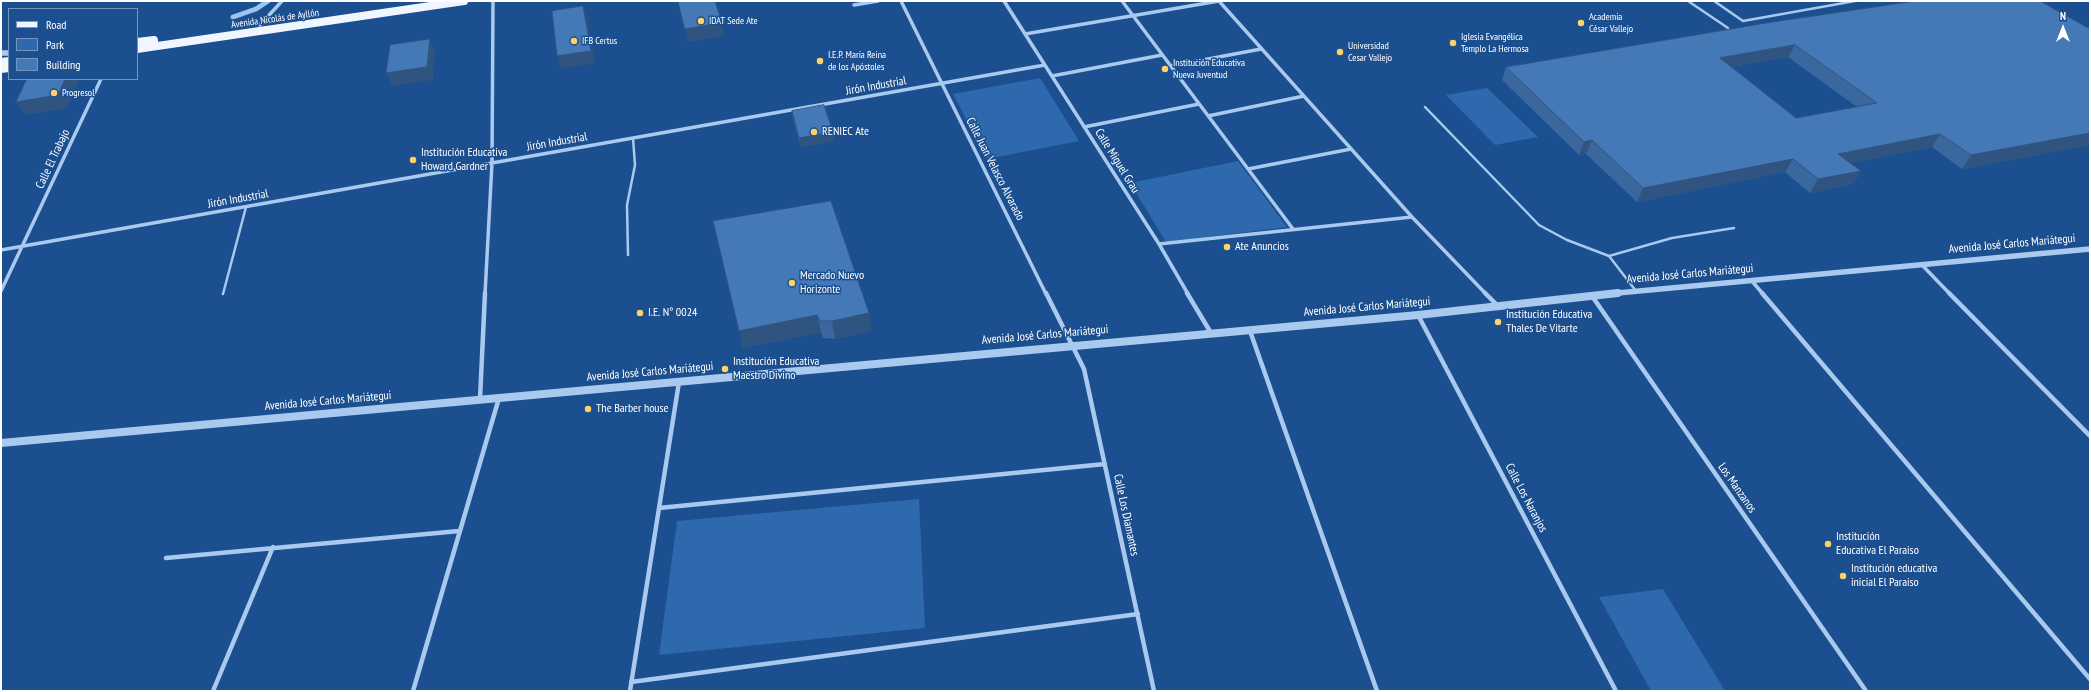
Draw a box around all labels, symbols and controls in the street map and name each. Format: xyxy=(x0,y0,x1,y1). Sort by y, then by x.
street label: Avenida Nicolás de Ayllón xyxy=(230,7,320,31)
legend xyxy=(8,8,138,80)
north arrow xyxy=(2043,8,2083,48)
text: N xyxy=(2060,9,2066,23)
place label: Academia César Vallejo xyxy=(1589,11,1633,34)
place label: IDAT Sede Ate xyxy=(709,15,758,27)
marker: IDAT Sede Ate xyxy=(696,16,706,26)
text: Road xyxy=(46,17,66,32)
marker: Academia César Vallejo xyxy=(1576,18,1586,28)
place label: Iglesia Evangélica Templo La Hermosa xyxy=(1461,31,1529,54)
place label: IFB Certus xyxy=(582,35,617,47)
marker: IFB Certus xyxy=(569,36,579,46)
text: Park xyxy=(46,37,64,52)
marker: Iglesia Evangélica Templo La Hermosa xyxy=(1448,38,1458,48)
place label: Universidad Cesar Vallejo xyxy=(1348,40,1392,64)
marker: Universidad Cesar Vallejo xyxy=(1335,47,1345,57)
place label: I.E.P. María Reina de los Apóstoles xyxy=(828,49,886,72)
marker: I.E.P. María Reina de los Apóstoles xyxy=(815,56,825,66)
text: Building xyxy=(46,57,81,72)
place label: Institución Educativa Nueva Juventud xyxy=(1173,57,1245,80)
marker: Institución Educativa Nueva Juventud xyxy=(1160,64,1170,74)
street label: Jirón Industrial xyxy=(845,74,907,98)
place label: Progresol xyxy=(62,87,95,99)
marker: Progresol xyxy=(49,88,59,98)
street label: Calle Juan Velasco Alvarado xyxy=(963,115,1027,223)
place label: RENIEC Ate xyxy=(822,125,869,139)
street label: Calle Miguel Grau xyxy=(1091,126,1143,196)
street label: Calle El Trabajo xyxy=(33,127,73,191)
marker: RENIEC Ate xyxy=(809,127,819,137)
street label: Jirón Industrial xyxy=(526,130,588,154)
place label: Institución Educativa Howard Gardner xyxy=(421,146,507,174)
marker: Institución Educativa Howard Gardner xyxy=(408,155,418,165)
street label: Jirón Industrial xyxy=(207,187,269,211)
street label: Avenida José Carlos Mariátegui xyxy=(1948,231,2076,257)
place label: Ate Anuncios xyxy=(1235,240,1289,254)
marker: Ate Anuncios xyxy=(1222,242,1232,252)
street label: Avenida José Carlos Mariátegui xyxy=(1626,261,1754,287)
place label: Mercado Nuevo Horizonte xyxy=(800,269,864,297)
marker: Mercado Nuevo Horizonte xyxy=(787,278,797,288)
street label: Avenida José Carlos Mariátegui xyxy=(1303,294,1431,320)
place label: I.E. N° 0024 xyxy=(648,306,697,320)
marker: I.E. N° 0024 xyxy=(635,308,645,318)
place label: Institución Educativa Thales De Vitarte xyxy=(1506,308,1592,336)
marker: Institución Educativa Thales De Vitarte xyxy=(1493,317,1503,327)
street label: Avenida José Carlos Mariátegui xyxy=(981,322,1109,348)
place label: Institución Educativa Maestro Divino xyxy=(733,355,819,383)
street label: Avenida José Carlos Mariátegui xyxy=(586,359,714,385)
marker: Institución Educativa Maestro Divino xyxy=(720,364,730,374)
street label: Avenida José Carlos Mariátegui xyxy=(264,388,392,414)
place label: The Barber house xyxy=(596,402,669,416)
marker: The Barber house xyxy=(583,404,593,414)
street label: Los Manzanos xyxy=(1715,460,1759,516)
street label: Calle Los Naranjos xyxy=(1502,461,1550,535)
street label: Calle Los Diamantes xyxy=(1110,473,1142,557)
place label: Institución Educativa El Paraiso xyxy=(1836,530,1919,558)
marker: Institución Educativa El Paraiso xyxy=(1823,539,1833,549)
place label: Institución educativa inicial El Paraiso xyxy=(1851,562,1937,590)
marker: Institución educativa inicial El Paraiso xyxy=(1838,571,1848,581)

